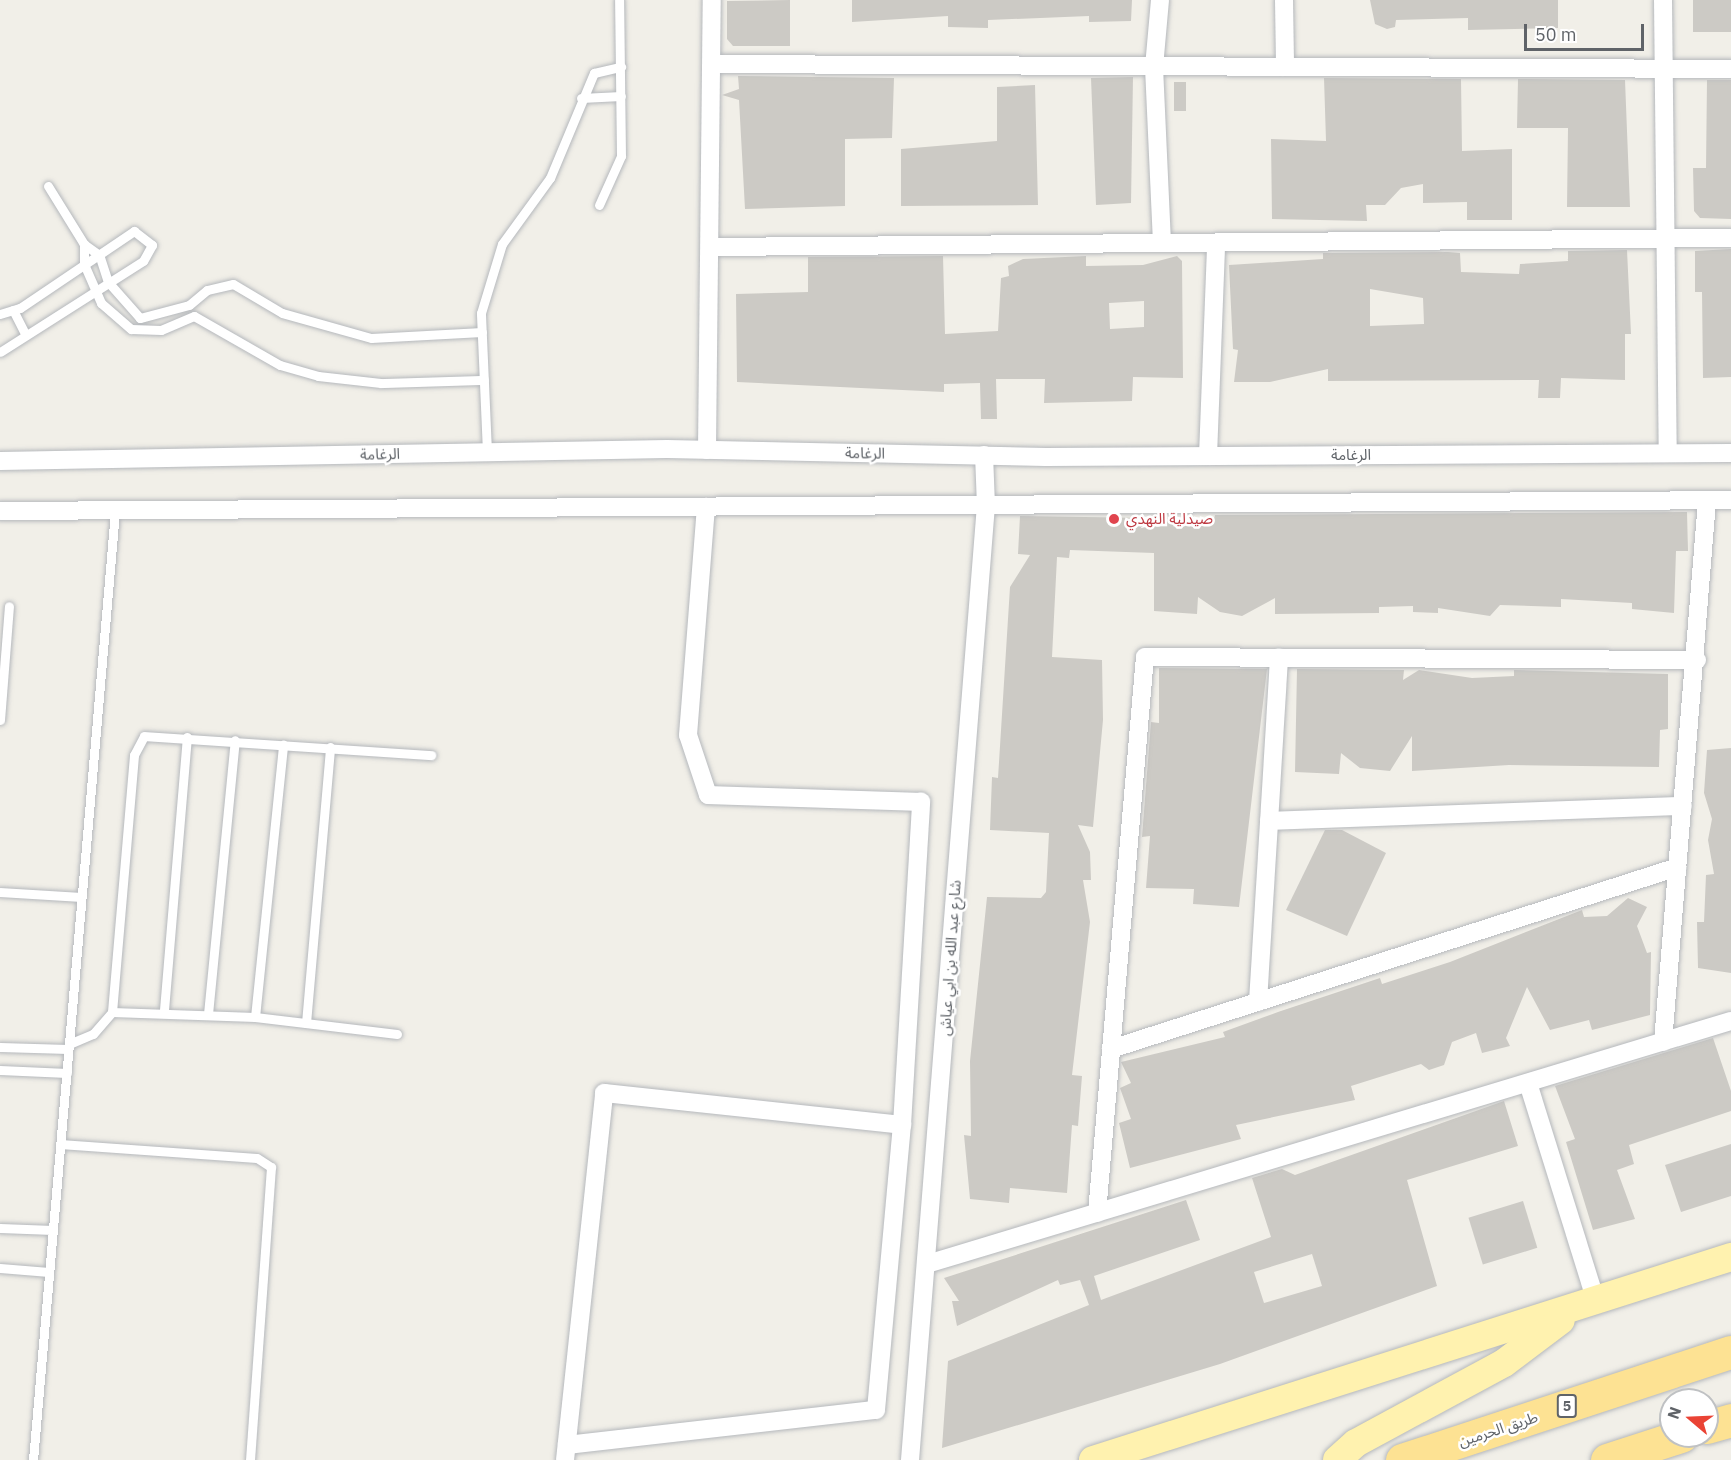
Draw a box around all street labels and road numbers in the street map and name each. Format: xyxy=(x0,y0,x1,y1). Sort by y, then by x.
street label: الرغامة xyxy=(845,444,885,462)
street label: الرغامة xyxy=(360,445,400,463)
street label: الرغامة xyxy=(1331,446,1371,464)
street label: شارع عبد الله بن ابي عياش xyxy=(936,879,964,1037)
road number: 5 xyxy=(1556,1395,1578,1417)
street label: طريق الحرمين xyxy=(1456,1408,1540,1450)

